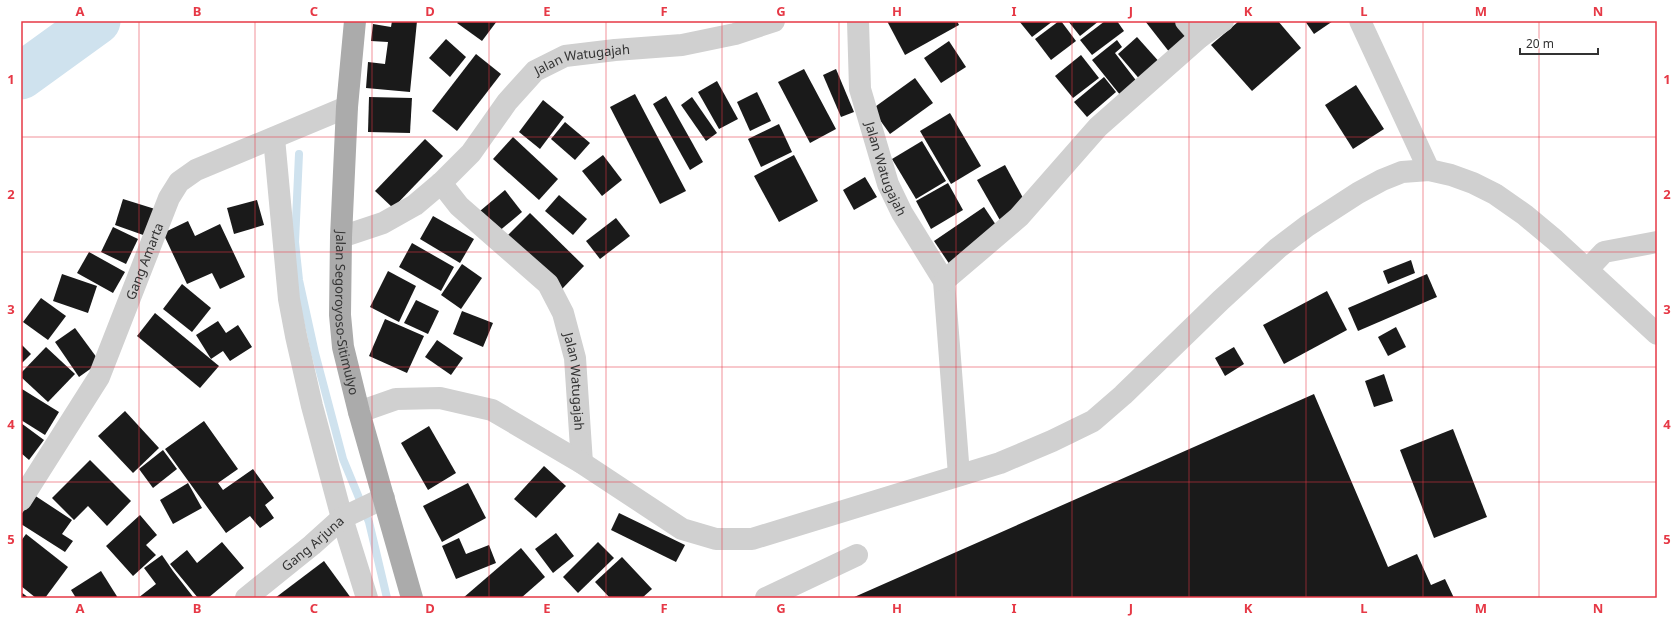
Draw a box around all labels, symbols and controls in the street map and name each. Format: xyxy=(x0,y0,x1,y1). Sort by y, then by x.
text: A xyxy=(76,2,85,20)
text: B xyxy=(193,2,201,20)
text: C xyxy=(310,2,318,20)
text: D xyxy=(425,2,435,20)
text: E xyxy=(543,2,551,20)
text: F xyxy=(660,2,668,20)
text: G xyxy=(776,2,786,20)
text: H xyxy=(892,2,902,20)
text: I xyxy=(1011,2,1017,20)
text: J xyxy=(1128,2,1133,20)
text: K xyxy=(1244,2,1253,20)
text: L xyxy=(1360,2,1368,20)
text: M xyxy=(1475,2,1487,20)
text: N xyxy=(1593,2,1603,20)
scale bar xyxy=(1520,30,1598,56)
text: 20 m xyxy=(1526,35,1554,52)
street label: Jalan Watugajah xyxy=(529,40,630,80)
text: 1 xyxy=(7,70,15,88)
text: 1 xyxy=(1663,70,1671,88)
street label: Jalan Watugajah xyxy=(861,118,911,219)
text: 2 xyxy=(7,185,15,203)
text: 2 xyxy=(1663,185,1671,203)
street label: Gang Amarta xyxy=(121,220,167,302)
street label: Jalan Segoroyoso-Sitimulyo xyxy=(331,228,364,397)
text: 3 xyxy=(7,300,15,318)
text: 3 xyxy=(1663,300,1671,318)
street label: Jalan Watugajah xyxy=(559,328,589,431)
text: 4 xyxy=(7,415,15,433)
text: 4 xyxy=(1663,415,1671,433)
street label: Gang Arjuna xyxy=(278,512,348,575)
text: 5 xyxy=(7,530,15,548)
text: 5 xyxy=(1663,530,1671,548)
text: A xyxy=(76,599,85,617)
text: B xyxy=(193,599,201,617)
text: C xyxy=(310,599,318,617)
text: D xyxy=(425,599,435,617)
text: E xyxy=(543,599,551,617)
text: F xyxy=(660,599,668,617)
text: G xyxy=(776,599,786,617)
text: H xyxy=(892,599,902,617)
text: I xyxy=(1011,599,1017,617)
text: J xyxy=(1128,599,1133,617)
text: K xyxy=(1244,599,1253,617)
text: L xyxy=(1360,599,1368,617)
text: M xyxy=(1475,599,1487,617)
text: N xyxy=(1593,599,1603,617)

